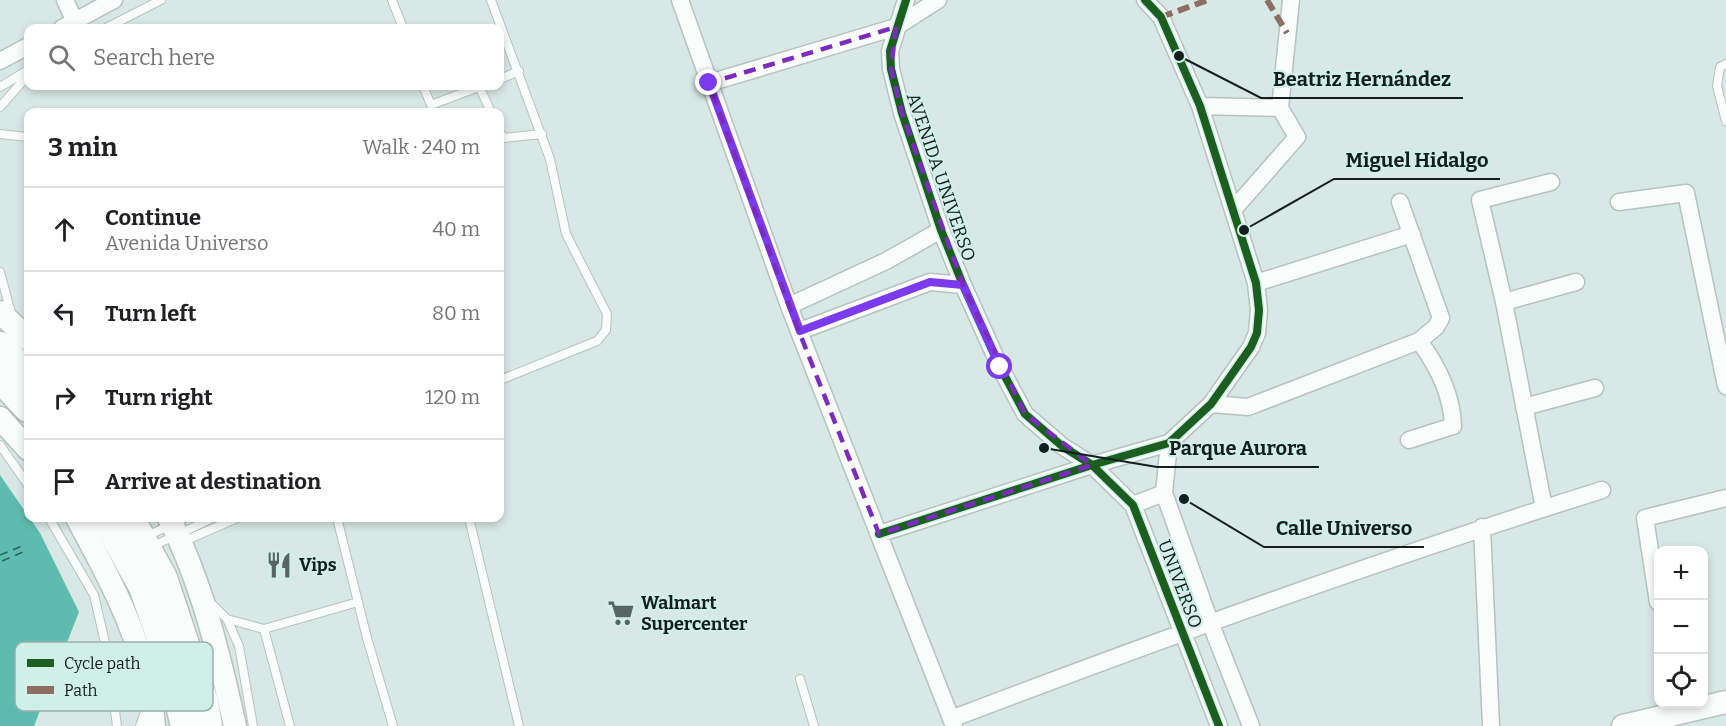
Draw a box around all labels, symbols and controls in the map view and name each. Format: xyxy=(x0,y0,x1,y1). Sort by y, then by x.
search box xyxy=(24,24,504,90)
icon: search xyxy=(45,41,78,74)
text: Search here xyxy=(93,44,215,71)
callout: Beatriz Hernández xyxy=(1261,60,1463,98)
text: Beatriz Hernández xyxy=(1273,67,1451,91)
route end xyxy=(695,69,721,95)
street label: AVENIDA UNIVERSO xyxy=(902,90,980,264)
text: 3 min xyxy=(48,132,117,163)
text: Walk · 240 m xyxy=(362,135,480,159)
callout: Miguel Hidalgo xyxy=(1334,141,1500,179)
text: Miguel Hidalgo xyxy=(1346,148,1488,172)
text: Continue xyxy=(105,204,201,231)
icon: ahead xyxy=(48,213,81,246)
text: 40 m xyxy=(432,217,480,241)
text: Avenida Universo xyxy=(105,231,268,255)
icon: left xyxy=(48,297,81,330)
text: Turn left xyxy=(105,300,197,327)
text: 80 m xyxy=(432,301,480,325)
route start xyxy=(986,353,1012,379)
icon: right xyxy=(48,381,81,414)
text: Turn right xyxy=(105,384,213,411)
text: 120 m xyxy=(425,385,480,409)
callout: Parque Aurora xyxy=(1157,429,1319,467)
text: Parque Aurora xyxy=(1169,436,1307,460)
icon: arrive xyxy=(48,465,81,498)
text: Arrive at destination xyxy=(105,468,321,495)
callout: Calle Universo xyxy=(1264,509,1424,547)
text: Calle Universo xyxy=(1276,516,1412,540)
street label: UNIVERSO xyxy=(1153,537,1207,631)
map controls xyxy=(1654,546,1708,708)
button: + xyxy=(1654,546,1708,600)
restaurant icon: Vips xyxy=(264,550,294,580)
place label: Vips xyxy=(299,554,337,576)
place label: Walmart Supercenter xyxy=(641,592,748,635)
supermarket icon: Walmart Supercenter xyxy=(606,598,636,628)
button: − xyxy=(1654,600,1708,654)
legend xyxy=(15,642,213,711)
text: Cycle path xyxy=(64,654,140,673)
button: locate xyxy=(1654,654,1708,708)
text: Path xyxy=(64,681,98,700)

